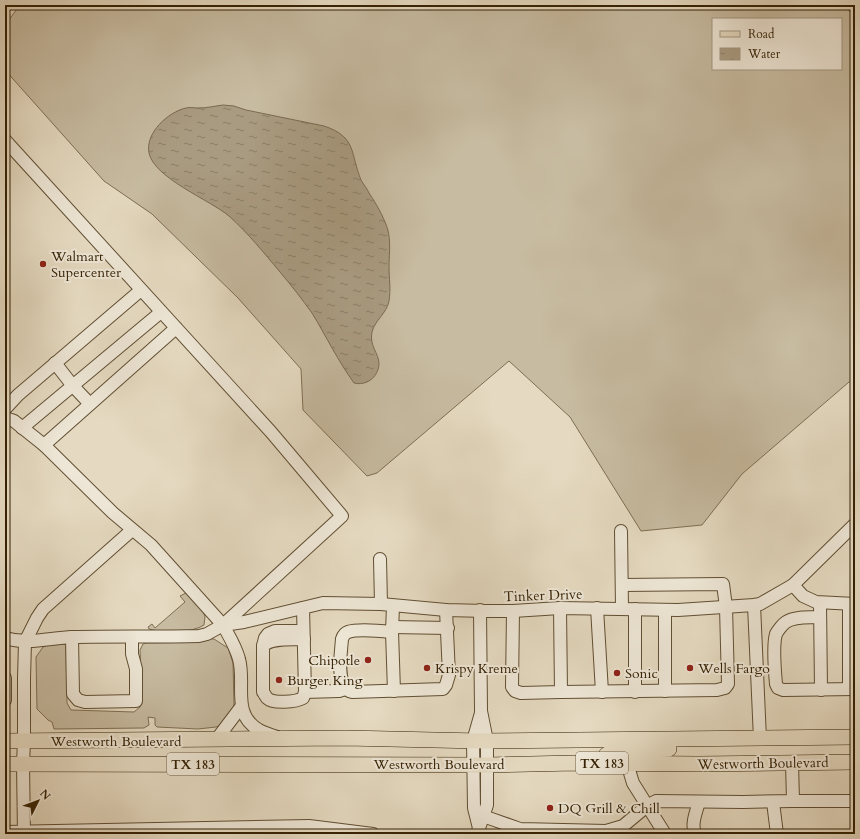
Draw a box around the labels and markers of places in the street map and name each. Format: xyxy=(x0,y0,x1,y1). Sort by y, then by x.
place label: Walmart Supercenter xyxy=(50,247,122,282)
marker: Walmart Supercenter xyxy=(38,259,48,269)
place label: Chipotle xyxy=(308,651,360,670)
marker: Chipotle xyxy=(363,655,373,665)
place label: Krispy Kreme xyxy=(435,659,518,678)
place label: Wells Fargo xyxy=(697,659,770,678)
marker: Krispy Kreme xyxy=(422,663,432,673)
marker: Wells Fargo xyxy=(685,663,695,673)
place label: Sonic xyxy=(625,664,658,683)
marker: Sonic xyxy=(612,668,622,678)
place label: Burger King xyxy=(287,671,363,690)
marker: Burger King xyxy=(274,675,284,685)
place label: DQ Grill & Chill xyxy=(558,799,660,818)
marker: DQ Grill & Chill xyxy=(545,803,555,813)

